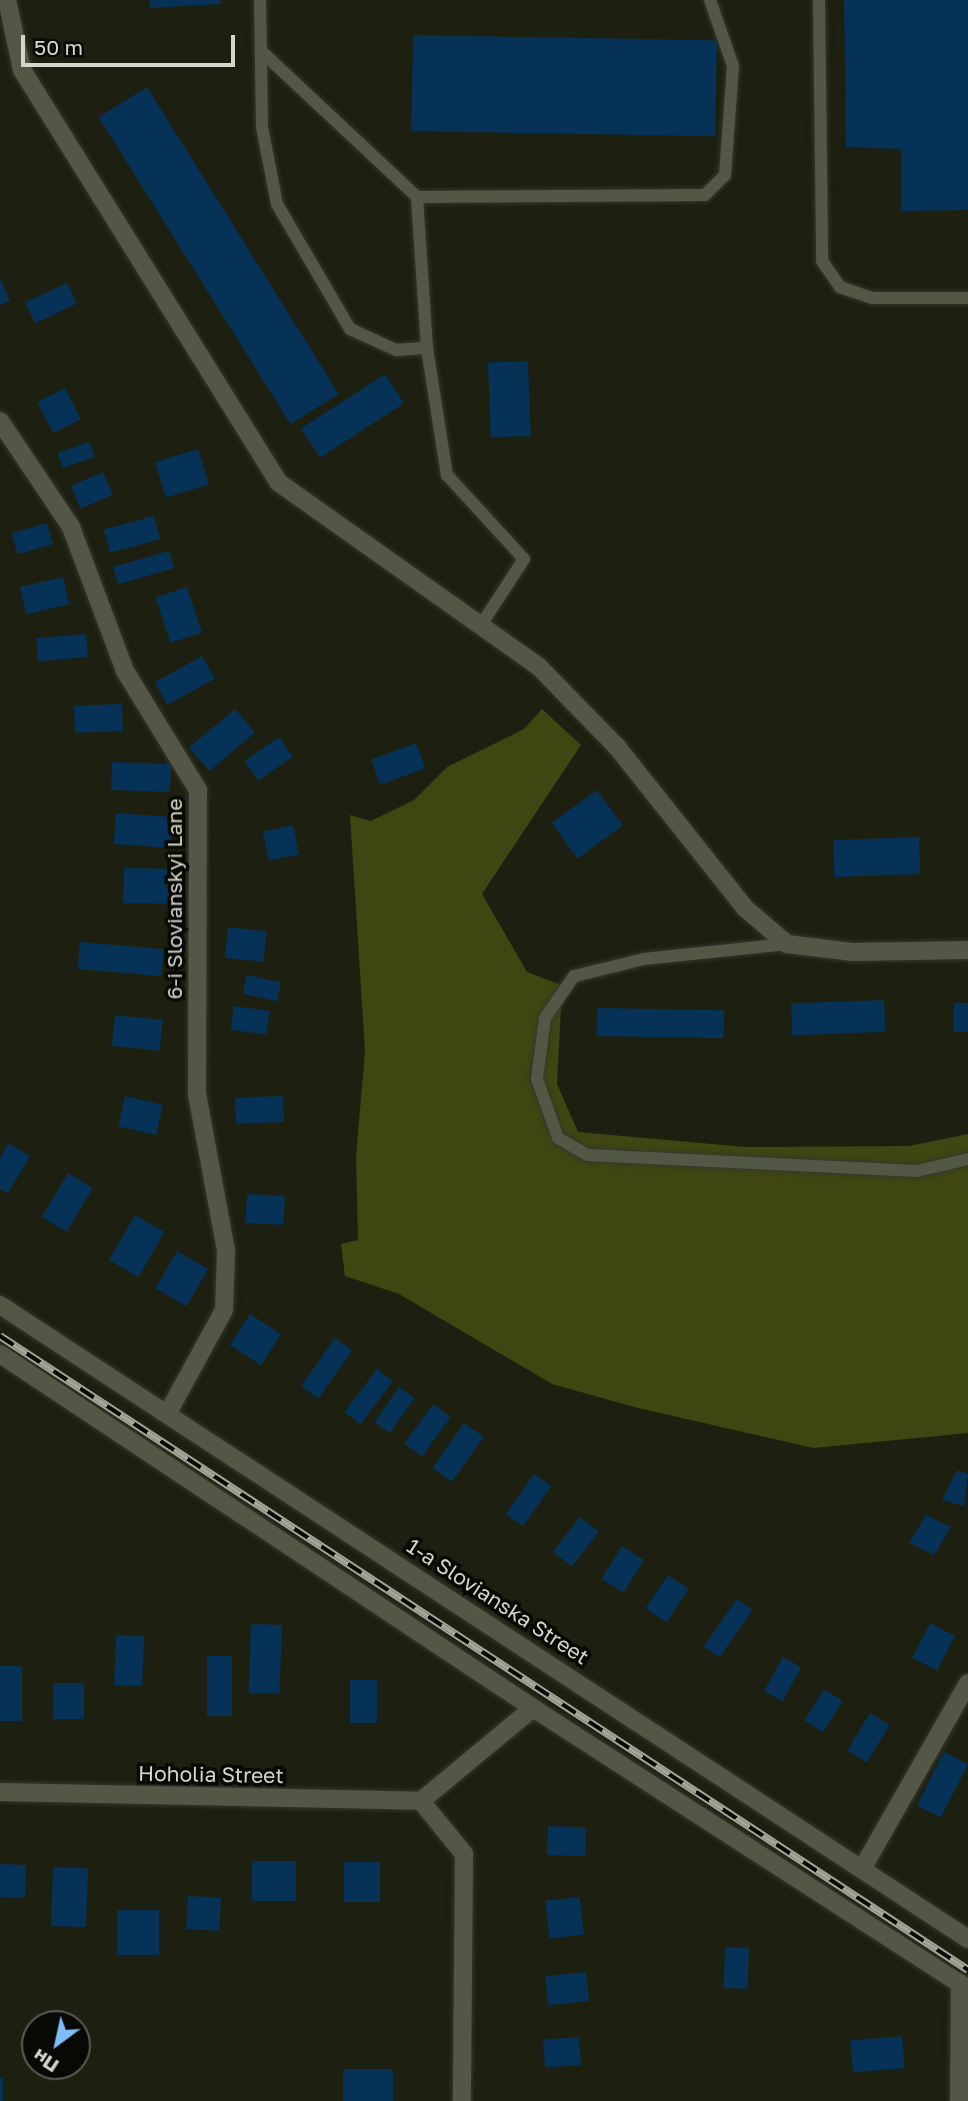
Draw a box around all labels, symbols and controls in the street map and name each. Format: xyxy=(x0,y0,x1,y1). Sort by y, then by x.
scale bar xyxy=(24,21,238,65)
text: 50 m xyxy=(34,34,83,60)
street label: 6-i Slovianskyi Lane xyxy=(161,799,187,999)
street label: 1-a Slovianska Street xyxy=(402,1533,594,1669)
street label: Hoholia Street xyxy=(138,1760,284,1788)
north arrow xyxy=(21,2010,91,2080)
text: Пн xyxy=(28,2045,62,2078)

